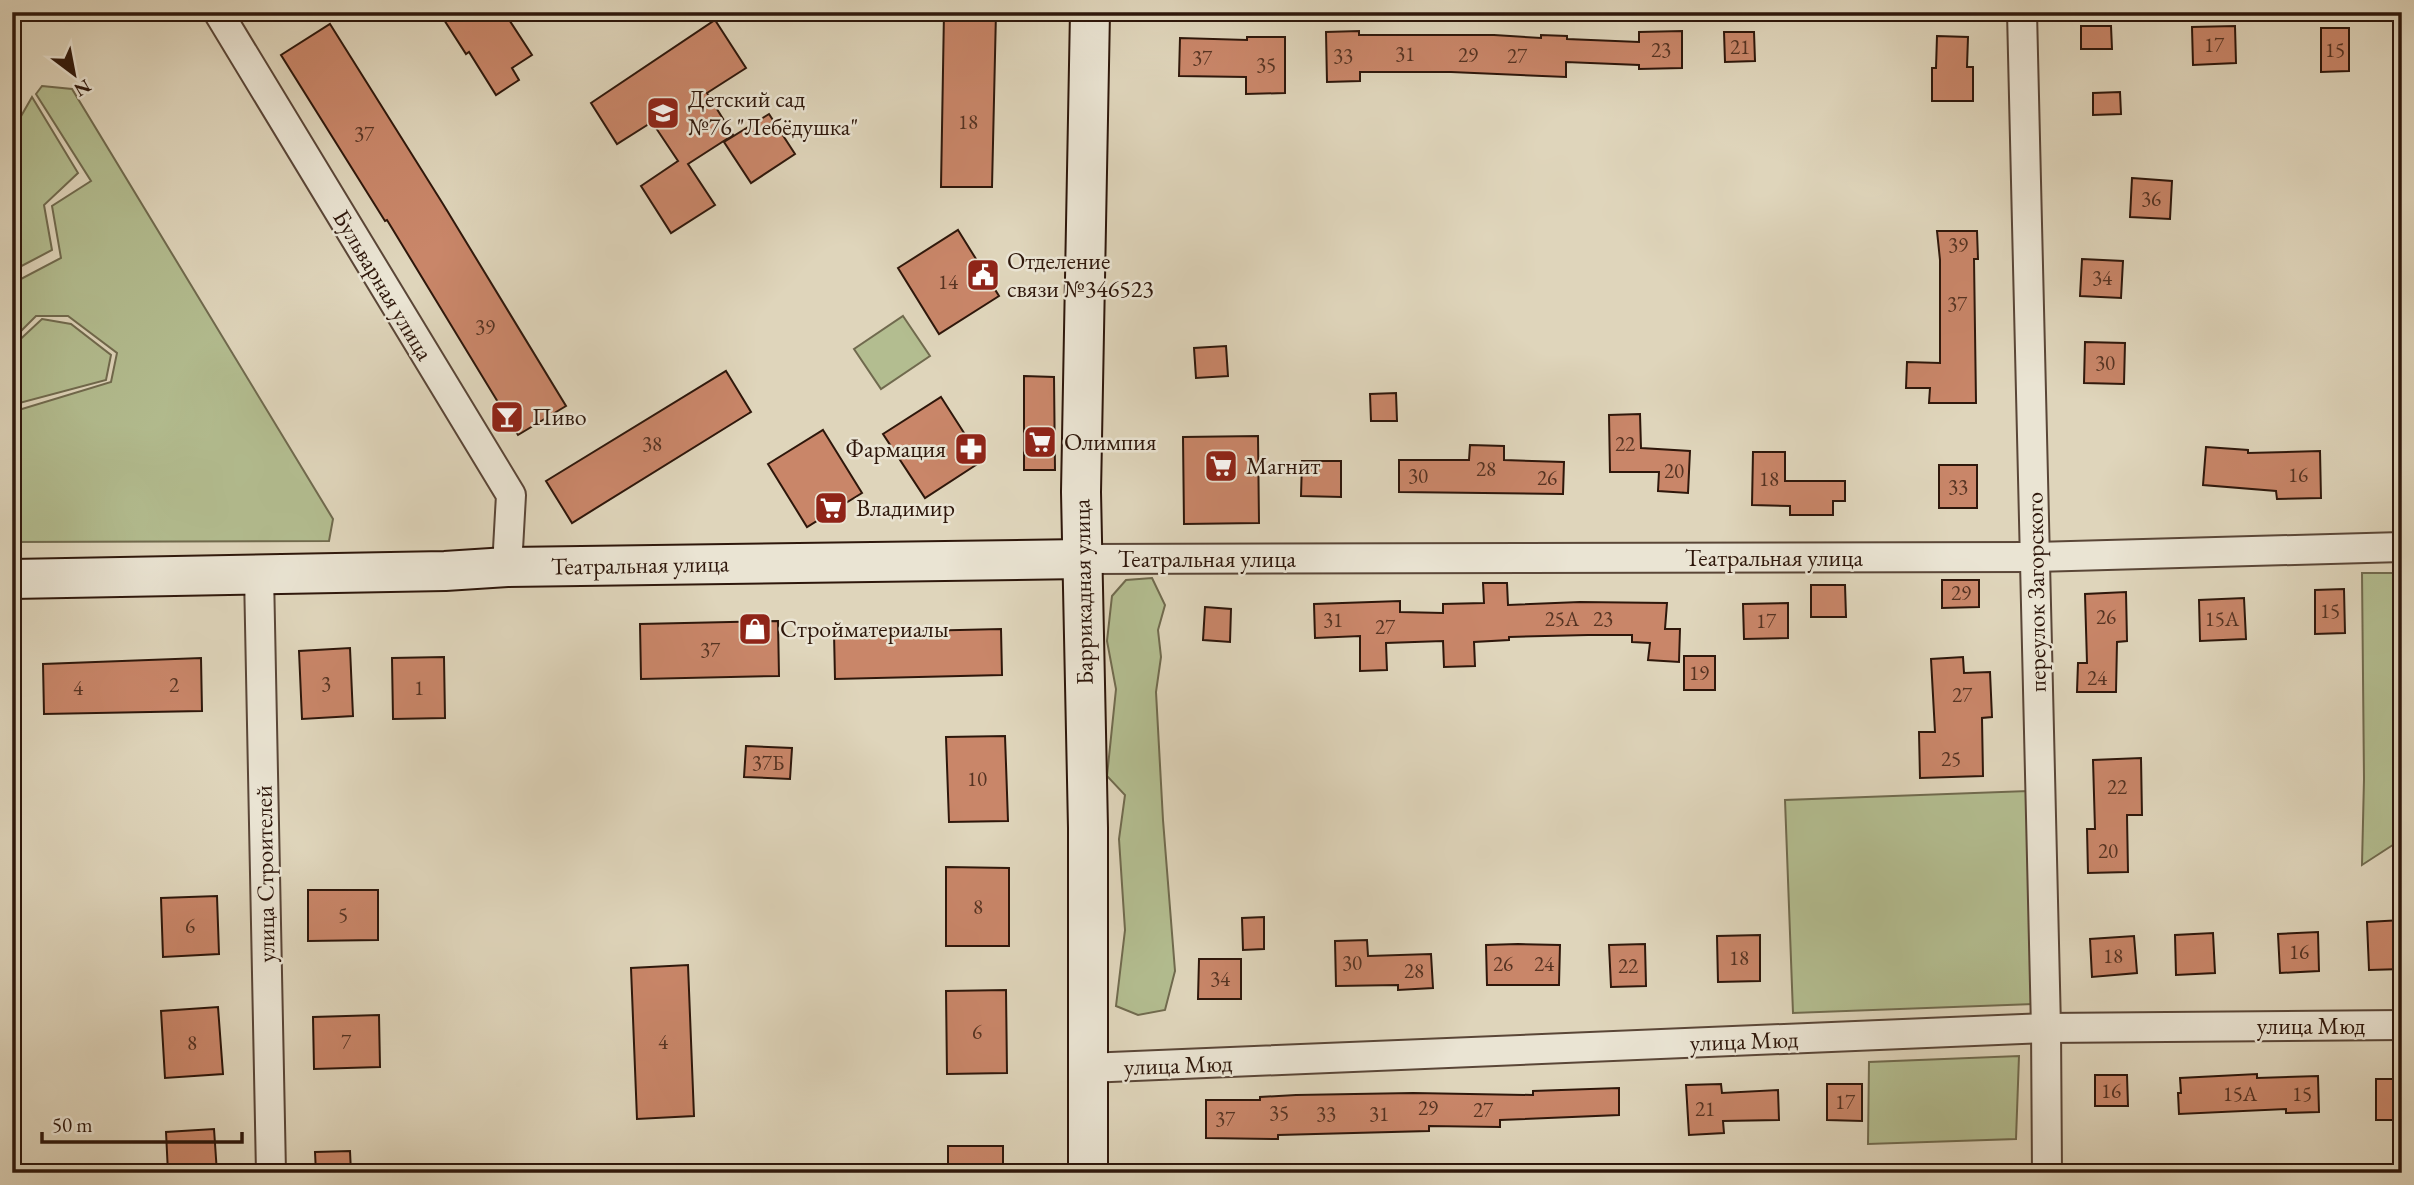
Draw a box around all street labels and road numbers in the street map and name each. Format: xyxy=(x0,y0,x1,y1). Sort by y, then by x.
street label: Бульварная улица xyxy=(326,204,441,366)
street label: переулок Загорского xyxy=(2018,492,2053,692)
street label: Баррикадная улица xyxy=(1065,498,1100,686)
street label: Театральная улица xyxy=(1685,542,1864,573)
street label: Театральная улица xyxy=(1118,543,1297,574)
street label: Театральная улица xyxy=(551,547,730,582)
street label: улица Строителей xyxy=(247,785,282,963)
street label: улица Мюд xyxy=(2257,1010,2365,1041)
street label: улица Мюд xyxy=(1689,1023,1799,1058)
street label: улица Мюд xyxy=(1123,1047,1233,1082)

